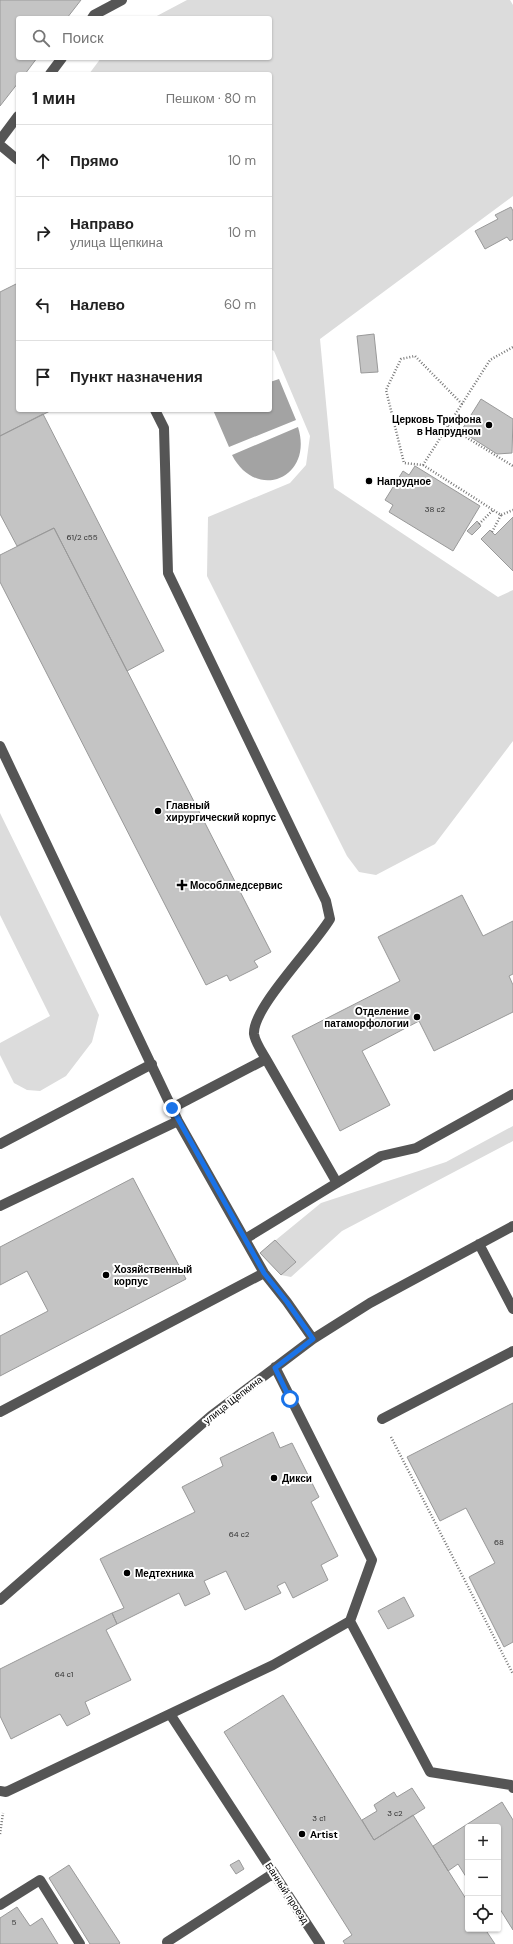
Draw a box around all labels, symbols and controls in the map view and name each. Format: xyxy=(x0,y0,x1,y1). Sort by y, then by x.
search box xyxy=(16,16,272,60)
icon: search xyxy=(30,27,52,49)
text: Поиск xyxy=(62,28,104,48)
text: 1 мин xyxy=(32,87,75,109)
text: Пешком · 80 m xyxy=(166,90,256,107)
icon: ahead xyxy=(32,150,54,172)
text: Прямо xyxy=(70,151,119,171)
text: 10 m xyxy=(228,152,256,169)
text: Направо xyxy=(70,214,134,234)
icon: right xyxy=(32,222,54,244)
text: 10 m xyxy=(228,224,256,241)
text: улица Щепкина xyxy=(70,234,163,251)
icon: left xyxy=(32,294,54,316)
text: Налево xyxy=(70,295,125,315)
text: 60 m xyxy=(224,296,256,313)
icon: arrive xyxy=(32,366,54,388)
text: Пункт назначения xyxy=(70,367,203,387)
place label: Церковь Трифона в Напрудном xyxy=(392,413,481,438)
marker: Церковь Трифона в Напрудном xyxy=(484,420,494,430)
place label: Напрудное xyxy=(377,475,432,488)
marker: Напрудное xyxy=(364,476,374,486)
house number: 38 с2 xyxy=(425,504,446,514)
house number: 61/2 с55 xyxy=(66,532,98,542)
place label: Главный хирургический корпус xyxy=(166,799,276,824)
marker: Главный хирургический корпус xyxy=(153,806,163,816)
place label: Мособлмедсервис xyxy=(190,879,283,892)
marker: Мособлмедсервис xyxy=(177,880,187,890)
place label: Отделение патаморфологии xyxy=(324,1005,409,1030)
marker: Отделение патаморфологии xyxy=(412,1012,422,1022)
route end xyxy=(163,1099,181,1117)
place label: Хозяйственный корпус xyxy=(114,1263,192,1288)
marker: Хозяйственный корпус xyxy=(101,1270,111,1280)
street label: улица Щепкина xyxy=(201,1373,266,1427)
route start xyxy=(281,1390,299,1408)
place label: Дикси xyxy=(282,1472,312,1485)
marker: Дикси xyxy=(269,1473,279,1483)
house number: 64 с2 xyxy=(229,1529,250,1539)
house number: 68 xyxy=(494,1537,504,1547)
place label: Медтехника xyxy=(135,1567,194,1580)
marker: Медтехника xyxy=(122,1568,132,1578)
house number: 64 с1 xyxy=(55,1669,73,1679)
house number: 3 с2 xyxy=(387,1808,403,1818)
house number: 3 с1 xyxy=(312,1813,326,1823)
map controls xyxy=(465,1824,501,1932)
button: + xyxy=(465,1824,501,1860)
place label: Artist xyxy=(310,1828,338,1841)
marker: Artist xyxy=(297,1829,307,1839)
street label: Банный проезд xyxy=(262,1860,312,1926)
button: − xyxy=(465,1860,501,1896)
button: locate xyxy=(465,1896,501,1932)
house number: 5 xyxy=(12,1917,17,1927)

